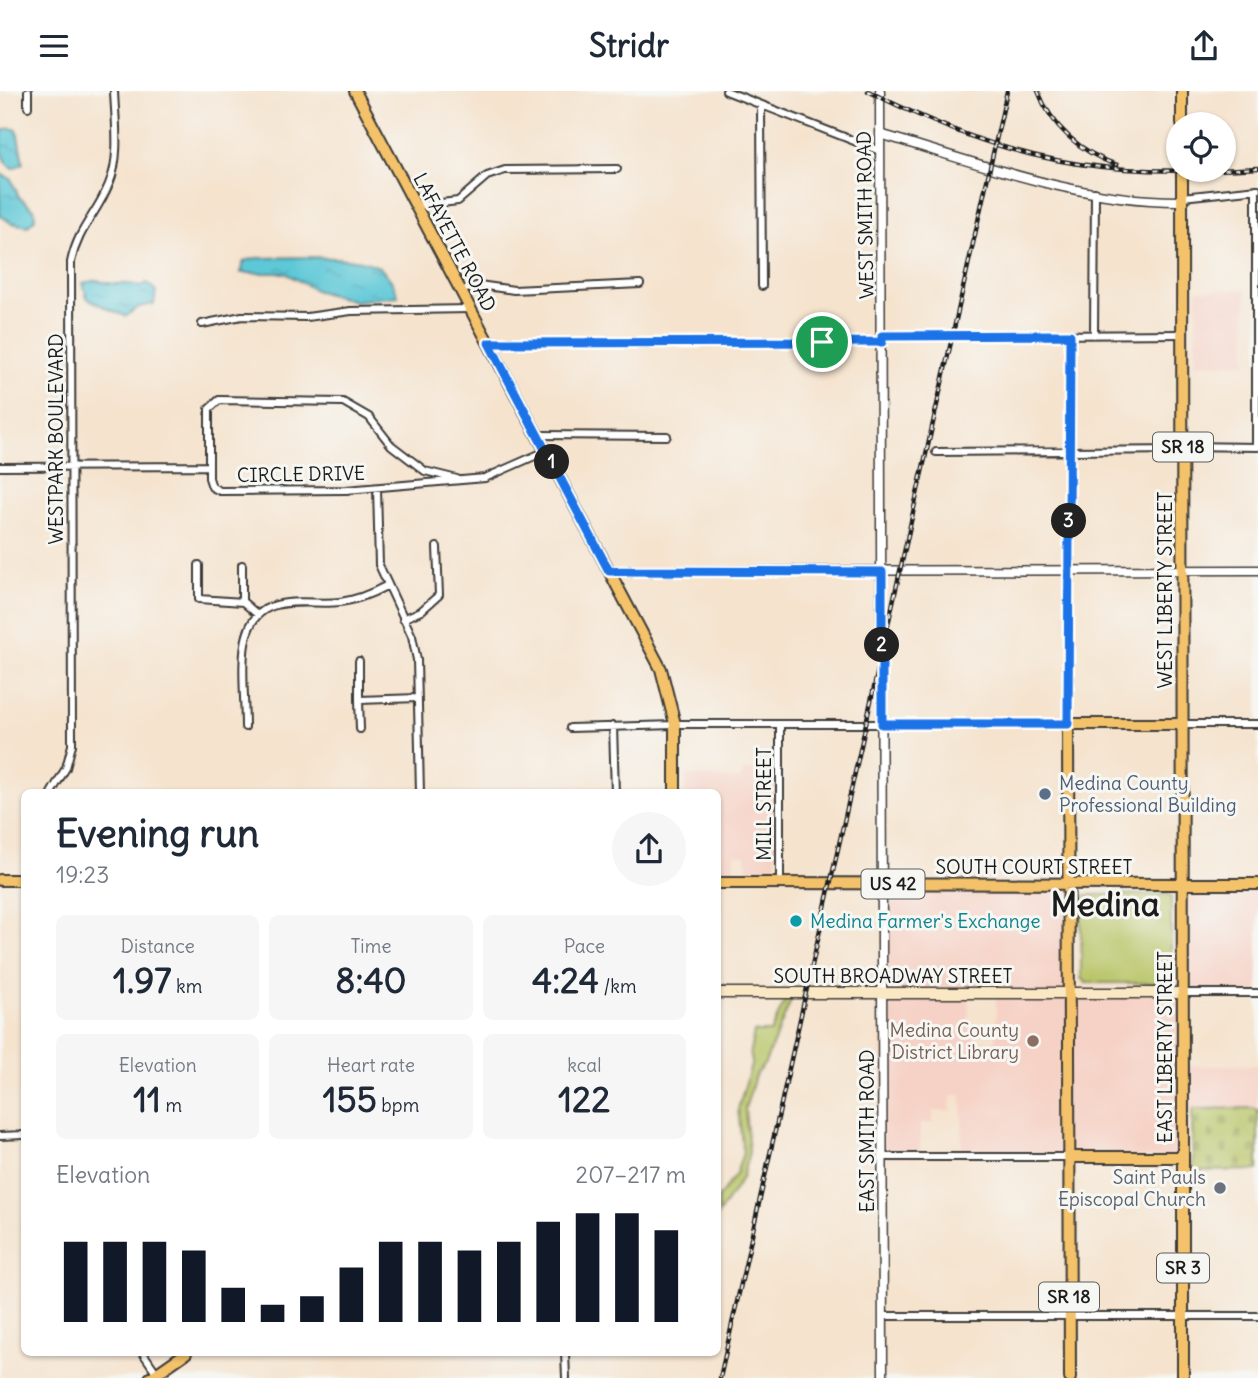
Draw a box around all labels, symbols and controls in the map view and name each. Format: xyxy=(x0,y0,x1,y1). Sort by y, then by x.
text: Stridr xyxy=(589,25,669,66)
icon: menu xyxy=(35,27,73,65)
icon: share xyxy=(1185,27,1223,65)
map controls xyxy=(1166,112,1236,182)
button: locate xyxy=(1166,112,1236,182)
street label: WEST SMITH ROAD xyxy=(852,131,878,299)
street label: LAFAYETTE ROAD xyxy=(408,169,502,315)
pin xyxy=(792,312,852,372)
icon: arrive xyxy=(803,323,841,361)
street label: WESTPARK BOULEVARD xyxy=(44,334,68,544)
road number: SR 18 xyxy=(1153,433,1213,461)
pin: 1 xyxy=(534,445,570,479)
text: 1 xyxy=(548,449,555,473)
street label: CIRCLE DRIVE xyxy=(237,461,365,487)
street label: WEST LIBERTY STREET xyxy=(1153,491,1177,688)
pin: 3 xyxy=(1052,503,1086,539)
text: 3 xyxy=(1063,508,1074,532)
pin: 2 xyxy=(864,627,900,663)
text: 2 xyxy=(876,632,887,656)
street label: MILL STREET xyxy=(752,747,776,861)
place label: Medina County Professional Building xyxy=(1059,771,1236,817)
marker: Medina County Professional Building xyxy=(1037,786,1053,802)
text: Evening run xyxy=(56,810,259,857)
button: share xyxy=(612,812,686,886)
street label: SOUTH COURT STREET xyxy=(935,855,1133,879)
text: 19:23 xyxy=(56,860,109,889)
road number: US 42 xyxy=(862,869,924,899)
district label: Medina xyxy=(1050,883,1160,925)
place label: Medina Farmer's Exchange xyxy=(810,909,1041,933)
marker: Medina Farmer's Exchange xyxy=(788,913,804,929)
text: Distance xyxy=(121,934,195,958)
text: Time xyxy=(350,934,392,958)
text: Pace xyxy=(564,934,605,958)
street label: EAST LIBERTY STREET xyxy=(1153,951,1177,1143)
text: 1.97 xyxy=(113,958,171,1002)
text: 8:40 xyxy=(335,958,407,1002)
text: 4:24 xyxy=(532,958,599,1002)
street label: SOUTH BROADWAY STREET xyxy=(773,964,1013,988)
text: km xyxy=(171,974,202,998)
text: /km xyxy=(599,974,637,998)
place label: Medina County District Library xyxy=(890,1018,1019,1064)
marker: Medina County District Library xyxy=(1025,1033,1041,1049)
street label: EAST SMITH ROAD xyxy=(855,1049,879,1213)
text: Elevation xyxy=(119,1053,197,1077)
text: Heart rate xyxy=(327,1053,415,1077)
text: kcal xyxy=(567,1053,601,1077)
text: 11 xyxy=(133,1077,161,1121)
text: 155 xyxy=(323,1077,377,1121)
text: 122 xyxy=(558,1077,610,1121)
text: m xyxy=(161,1093,182,1117)
text: bpm xyxy=(377,1093,419,1117)
text: Elevation xyxy=(56,1160,150,1189)
text: 207–217 m xyxy=(576,1160,686,1189)
place label: Saint Pauls Episcopal Church xyxy=(1058,1165,1206,1211)
marker: Saint Pauls Episcopal Church xyxy=(1212,1180,1228,1196)
road number: SR 3 xyxy=(1157,1253,1209,1283)
road number: SR 18 xyxy=(1039,1282,1099,1311)

